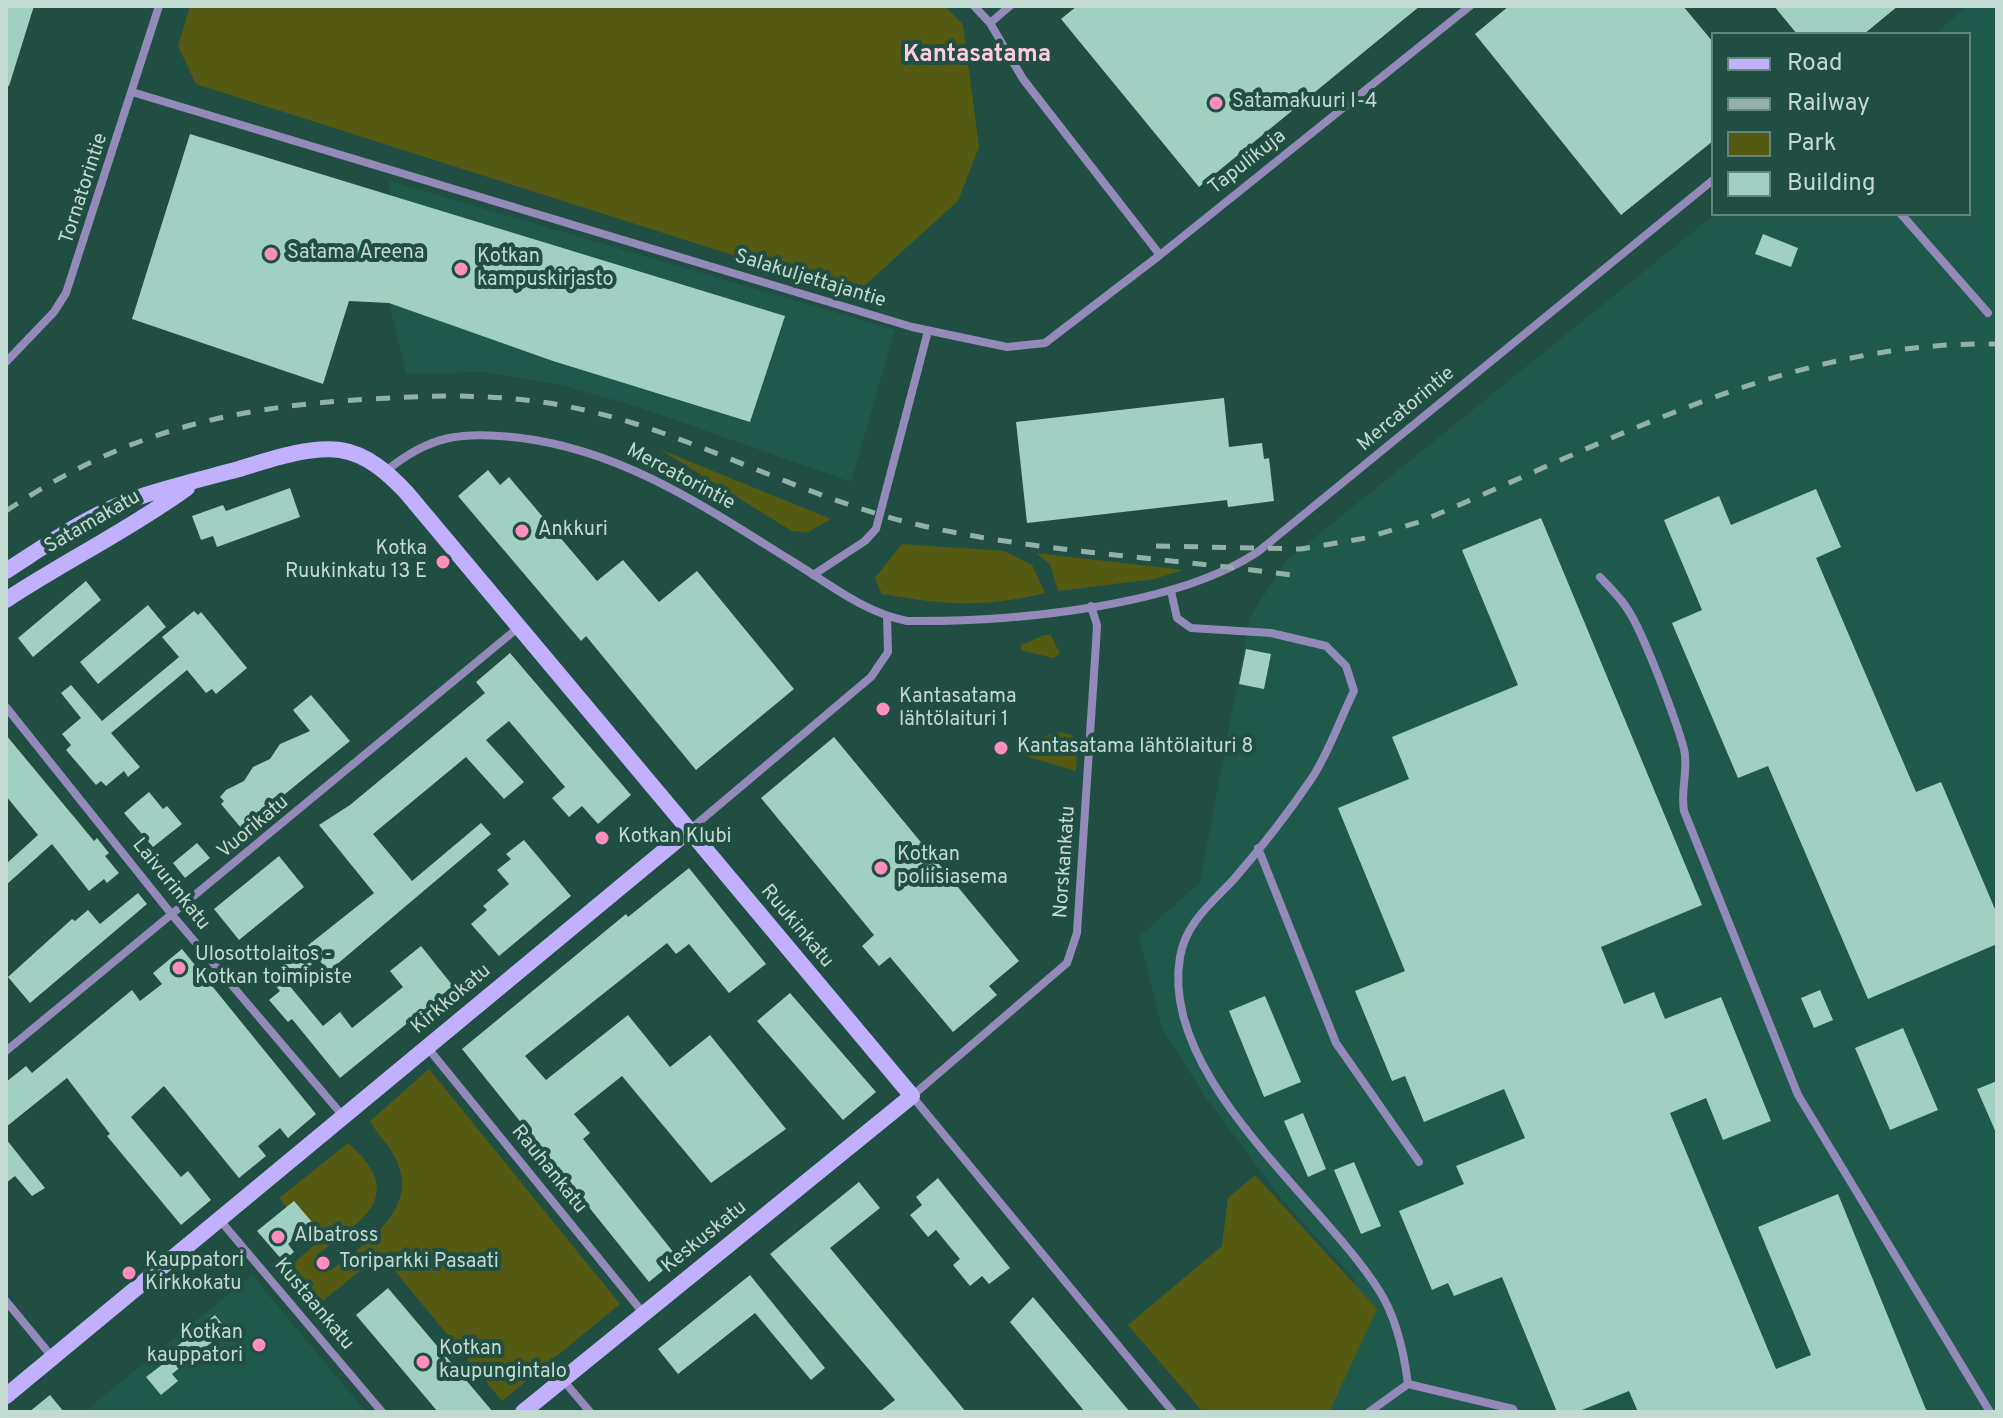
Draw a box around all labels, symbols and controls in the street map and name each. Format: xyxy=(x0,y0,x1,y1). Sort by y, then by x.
legend xyxy=(1711,32,1971,216)
district label: Kantasatama xyxy=(903,42,1051,70)
text: Road xyxy=(1787,49,1843,79)
text: Railway xyxy=(1787,89,1870,119)
place label: Satamakuuri I-4 xyxy=(1232,91,1377,115)
marker: Satamakuuri I-4 xyxy=(1207,94,1225,112)
street label: Tapulikuja xyxy=(1204,125,1292,201)
text: Park xyxy=(1787,129,1837,159)
street label: Tornatorintie xyxy=(56,130,114,248)
text: Building xyxy=(1787,169,1876,199)
place label: Satama Areena xyxy=(287,242,424,266)
marker: Satama Areena xyxy=(262,245,280,263)
place label: Kotkan kampuskirjasto xyxy=(477,246,614,293)
street label: Salakuljettajantie xyxy=(731,246,889,314)
marker: Kotkan kampuskirjasto xyxy=(452,260,470,278)
street label: Mercatorintie xyxy=(1354,362,1460,458)
street label: Mercatorintie xyxy=(622,439,738,517)
street label: Satamakatu xyxy=(41,486,145,560)
place label: Ankkuri xyxy=(538,519,608,543)
marker: Ankkuri xyxy=(513,522,531,540)
place label: Kotka Ruukinkatu 13 E xyxy=(285,538,427,585)
marker: Kotka Ruukinkatu 13 E xyxy=(434,553,452,571)
place label: Kantasatama lähtölaituri 1 xyxy=(899,686,1017,733)
marker: Kantasatama lähtölaituri 1 xyxy=(874,700,892,718)
place label: Kantasatama lähtölaituri 8 xyxy=(1017,736,1254,760)
marker: Kantasatama lähtölaituri 8 xyxy=(992,739,1010,757)
street label: Vuorikatu xyxy=(214,791,294,865)
street label: Norskankatu xyxy=(1050,805,1082,919)
place label: Kotkan Klubi xyxy=(618,826,732,850)
marker: Kotkan Klubi xyxy=(593,829,611,847)
street label: Laivurinkatu xyxy=(126,834,214,936)
place label: Kotkan poliisiasema xyxy=(897,844,1008,891)
marker: Kotkan poliisiasema xyxy=(872,859,890,877)
street label: Ruukinkatu xyxy=(754,881,838,973)
place label: Ulosottolaitos - Kotkan toimipiste xyxy=(195,944,352,991)
marker: Ulosottolaitos - Kotkan toimipiste xyxy=(170,959,188,977)
street label: Kirkkokatu xyxy=(407,960,497,1040)
street label: Rauhankatu xyxy=(505,1121,591,1219)
street label: Keskuskatu xyxy=(658,1196,752,1280)
place label: Albatross xyxy=(294,1225,378,1249)
marker: Albatross xyxy=(269,1228,287,1246)
place label: Kauppatori Kirkkokatu xyxy=(145,1250,244,1297)
place label: Toriparkki Pasaati xyxy=(339,1251,499,1275)
street label: Kustaankatu xyxy=(268,1254,358,1356)
marker: Toriparkki Pasaati xyxy=(314,1254,332,1272)
marker: Kauppatori Kirkkokatu xyxy=(120,1264,138,1282)
place label: Kotkan kauppatori xyxy=(147,1322,243,1369)
marker: Kotkan kauppatori xyxy=(250,1336,268,1354)
place label: Kotkan kaupungintalo xyxy=(439,1338,567,1385)
marker: Kotkan kaupungintalo xyxy=(414,1353,432,1371)

